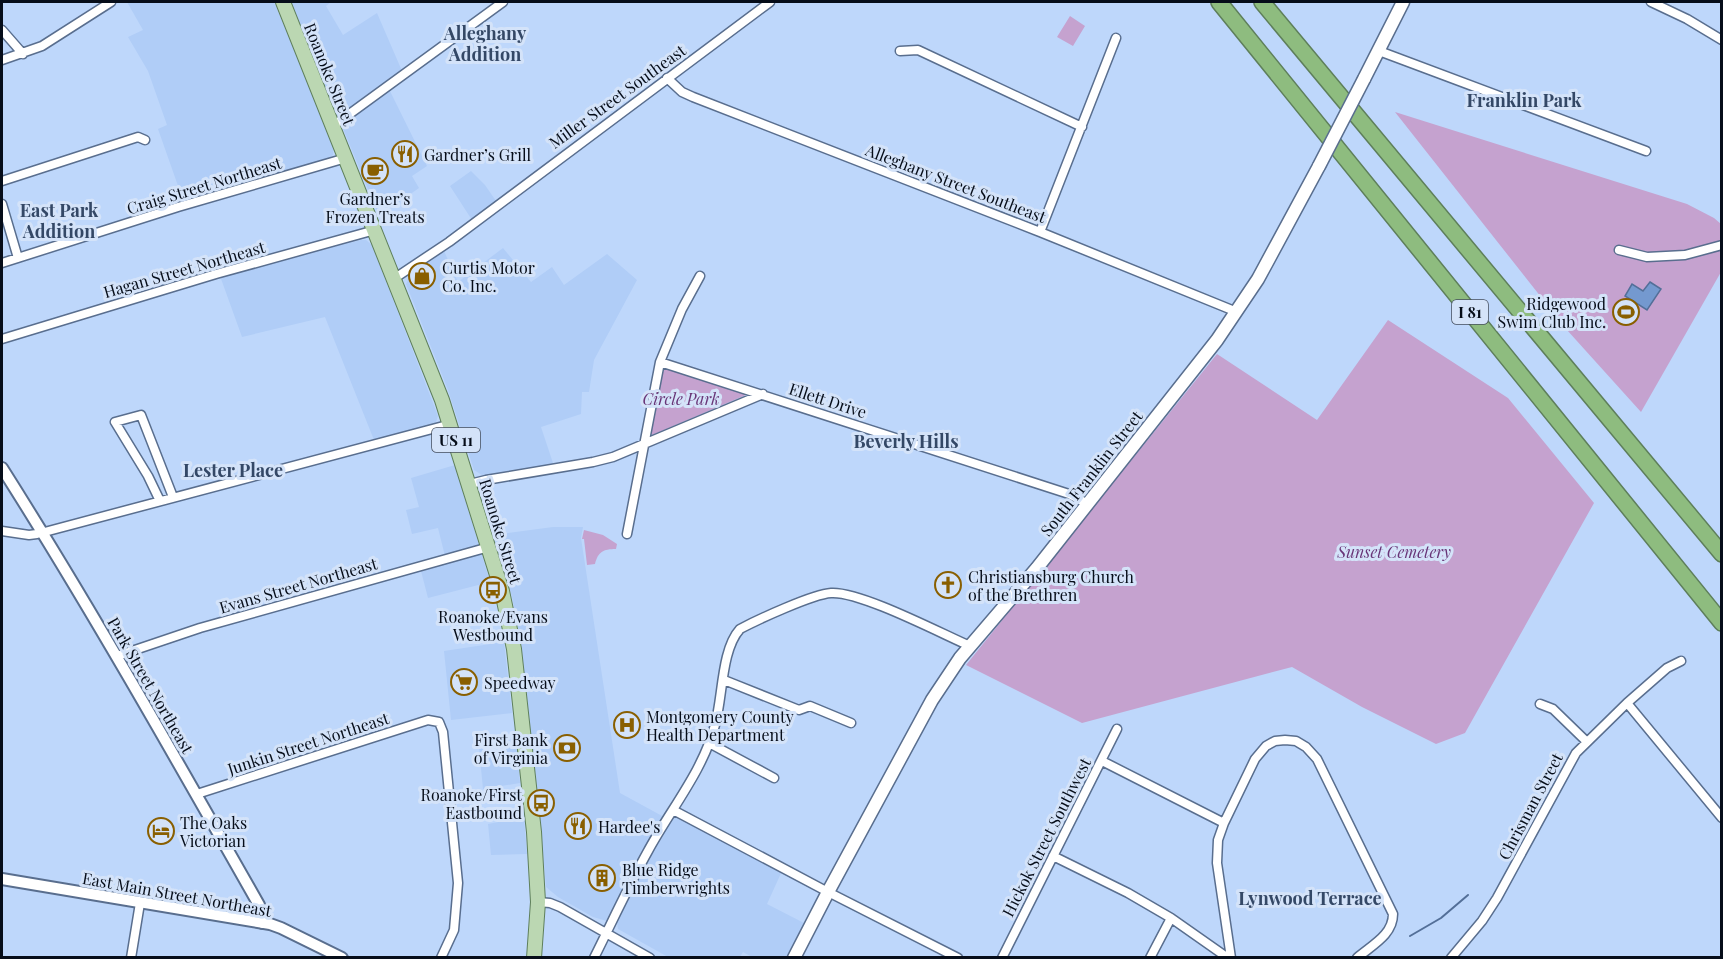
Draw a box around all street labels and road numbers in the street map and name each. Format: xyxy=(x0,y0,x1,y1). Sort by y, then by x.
street label: Roanoke Street xyxy=(300,20,360,129)
street label: Miller Street Southeast xyxy=(545,39,690,153)
street label: Alleghany Street Southeast xyxy=(862,139,1049,227)
street label: Craig Street Northeast xyxy=(124,151,284,219)
street label: Hagan Street Northeast xyxy=(101,236,268,302)
road number: I 81 xyxy=(1452,300,1488,324)
street label: Ellett Drive xyxy=(787,378,869,422)
street label: South Franklin Street xyxy=(1035,406,1147,540)
road number: US 11 xyxy=(432,428,480,452)
street label: Roanoke Street xyxy=(475,476,527,586)
street label: Evans Street Northeast xyxy=(216,552,380,618)
street label: Park Street Northeast xyxy=(103,613,199,757)
street label: Junkin Street Northeast xyxy=(224,707,392,779)
street label: Chrisman Street xyxy=(1493,749,1567,863)
street label: Hickok Street Southwest xyxy=(997,754,1095,920)
street label: East Main Street Northeast xyxy=(81,867,274,921)

